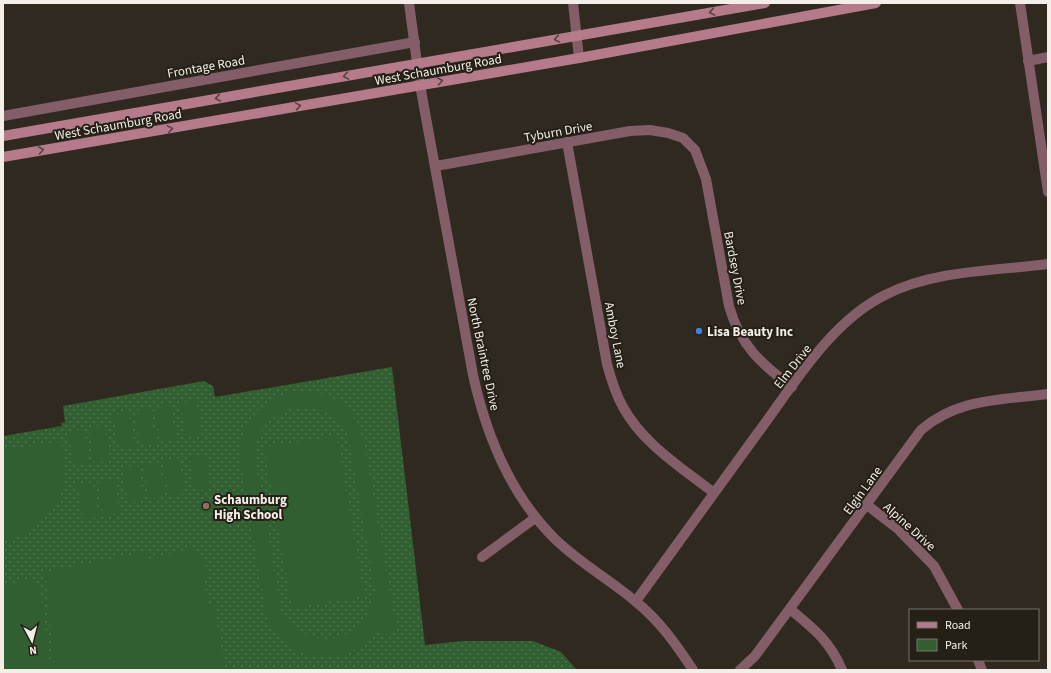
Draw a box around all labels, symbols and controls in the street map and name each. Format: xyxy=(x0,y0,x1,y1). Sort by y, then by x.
one-way arrow xyxy=(709,7,716,16)
one-way arrow xyxy=(554,34,560,43)
street label: West Schaumburg Road xyxy=(373,50,503,90)
street label: Frontage Road xyxy=(166,51,246,83)
one-way arrow xyxy=(343,71,349,80)
one-way arrow xyxy=(436,78,443,86)
one-way arrow xyxy=(215,94,221,102)
one-way arrow xyxy=(295,102,301,111)
street label: West Schaumburg Road xyxy=(53,105,183,145)
street label: Tyburn Drive xyxy=(522,117,594,147)
one-way arrow xyxy=(167,125,173,133)
one-way arrow xyxy=(38,147,45,155)
street label: Bardsey Drive xyxy=(719,230,751,307)
street label: North Braintree Drive xyxy=(462,296,504,412)
street label: Amboy Lane xyxy=(600,301,630,370)
place label: Lisa Beauty Inc xyxy=(707,323,793,341)
marker: Lisa Beauty Inc xyxy=(694,326,704,336)
street label: Elm Drive xyxy=(770,341,816,393)
street label: Elgin Lane xyxy=(839,463,887,519)
place label: Schaumburg High School xyxy=(214,491,287,524)
street label: Alpine Drive xyxy=(879,498,940,555)
marker: Schaumburg High School xyxy=(201,501,211,511)
legend xyxy=(909,609,1039,661)
text: Road xyxy=(945,617,971,634)
north arrow xyxy=(12,621,52,661)
text: Park xyxy=(945,637,967,654)
text: N xyxy=(29,643,38,658)

